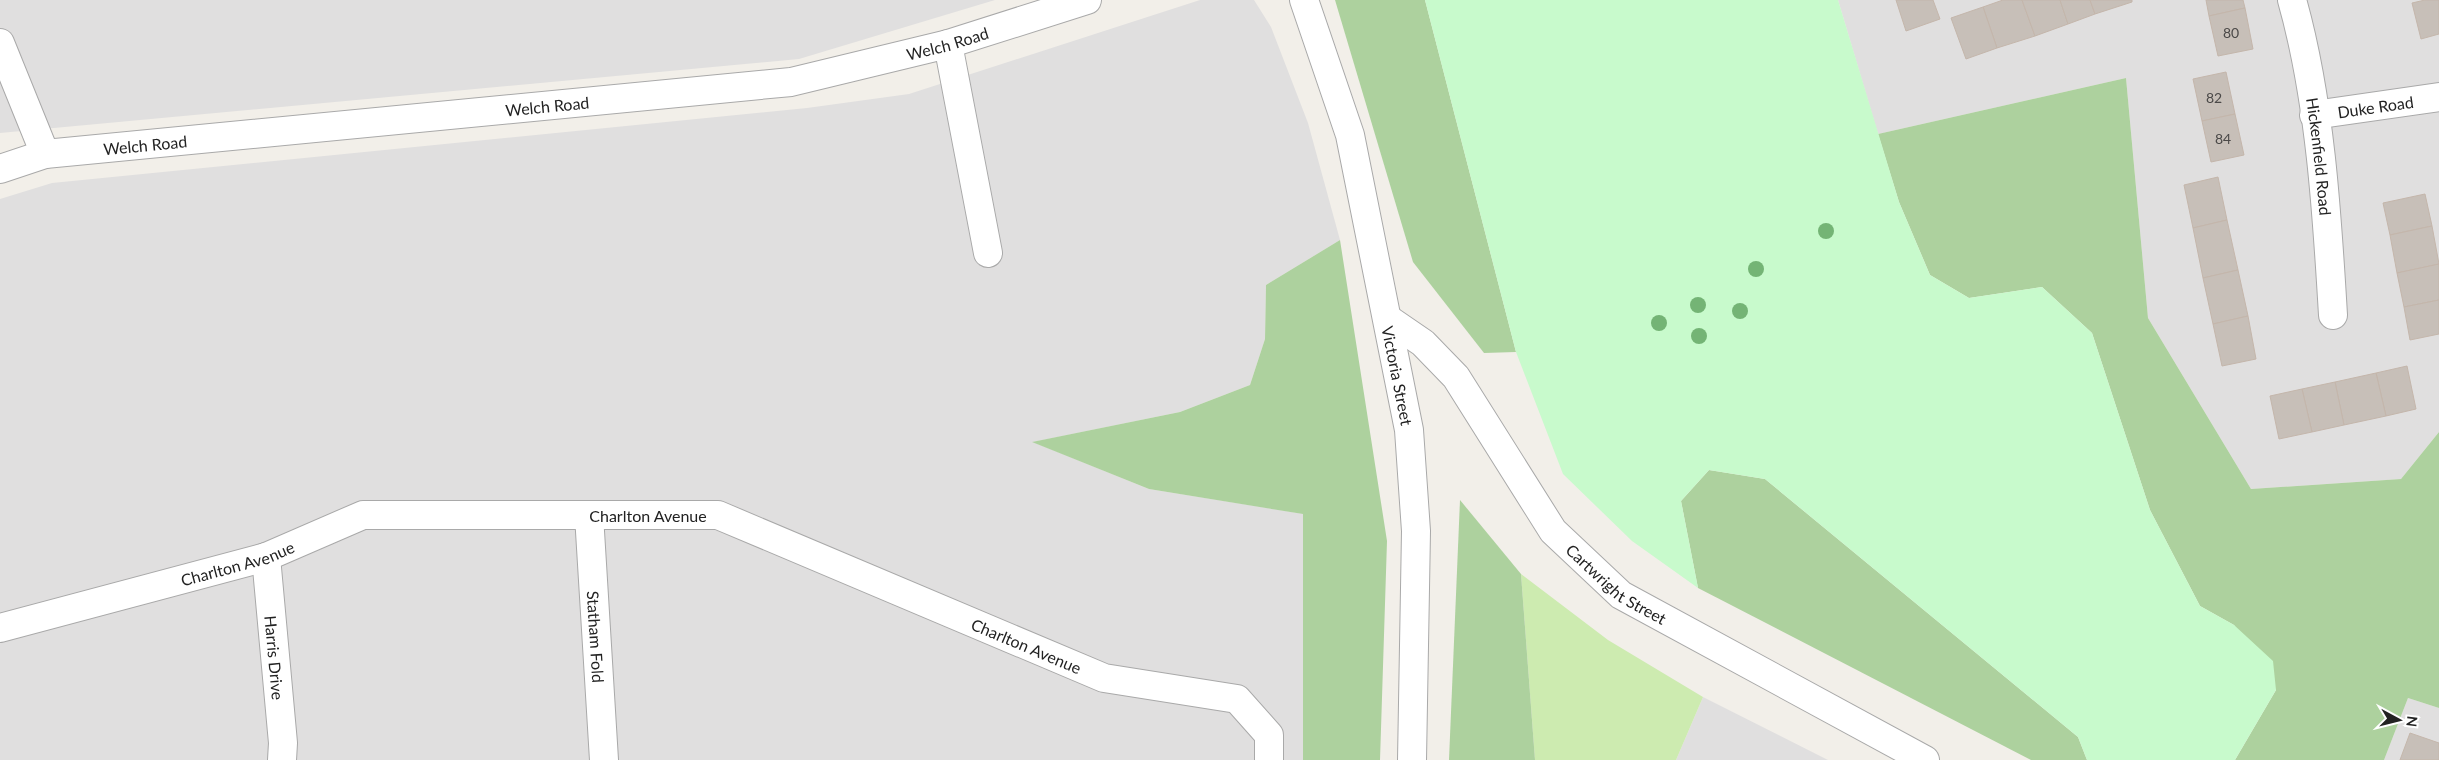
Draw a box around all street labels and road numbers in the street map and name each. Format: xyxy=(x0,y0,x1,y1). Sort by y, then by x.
street label: Welch Road xyxy=(904,22,991,63)
street label: Duke Road xyxy=(2336,91,2415,121)
street label: Welch Road xyxy=(504,92,590,119)
street label: Hickenfield Road xyxy=(2303,96,2336,216)
street label: Welch Road xyxy=(102,131,188,158)
street label: Victoria Street xyxy=(1379,324,1417,427)
street label: Charlton Avenue xyxy=(589,506,707,525)
street label: Charlton Avenue xyxy=(178,537,297,589)
street label: Cartwright Street xyxy=(1563,539,1670,628)
street label: Statham Fold xyxy=(584,590,609,683)
street label: Charlton Avenue xyxy=(969,614,1084,677)
street label: Harris Drive xyxy=(262,615,289,701)

